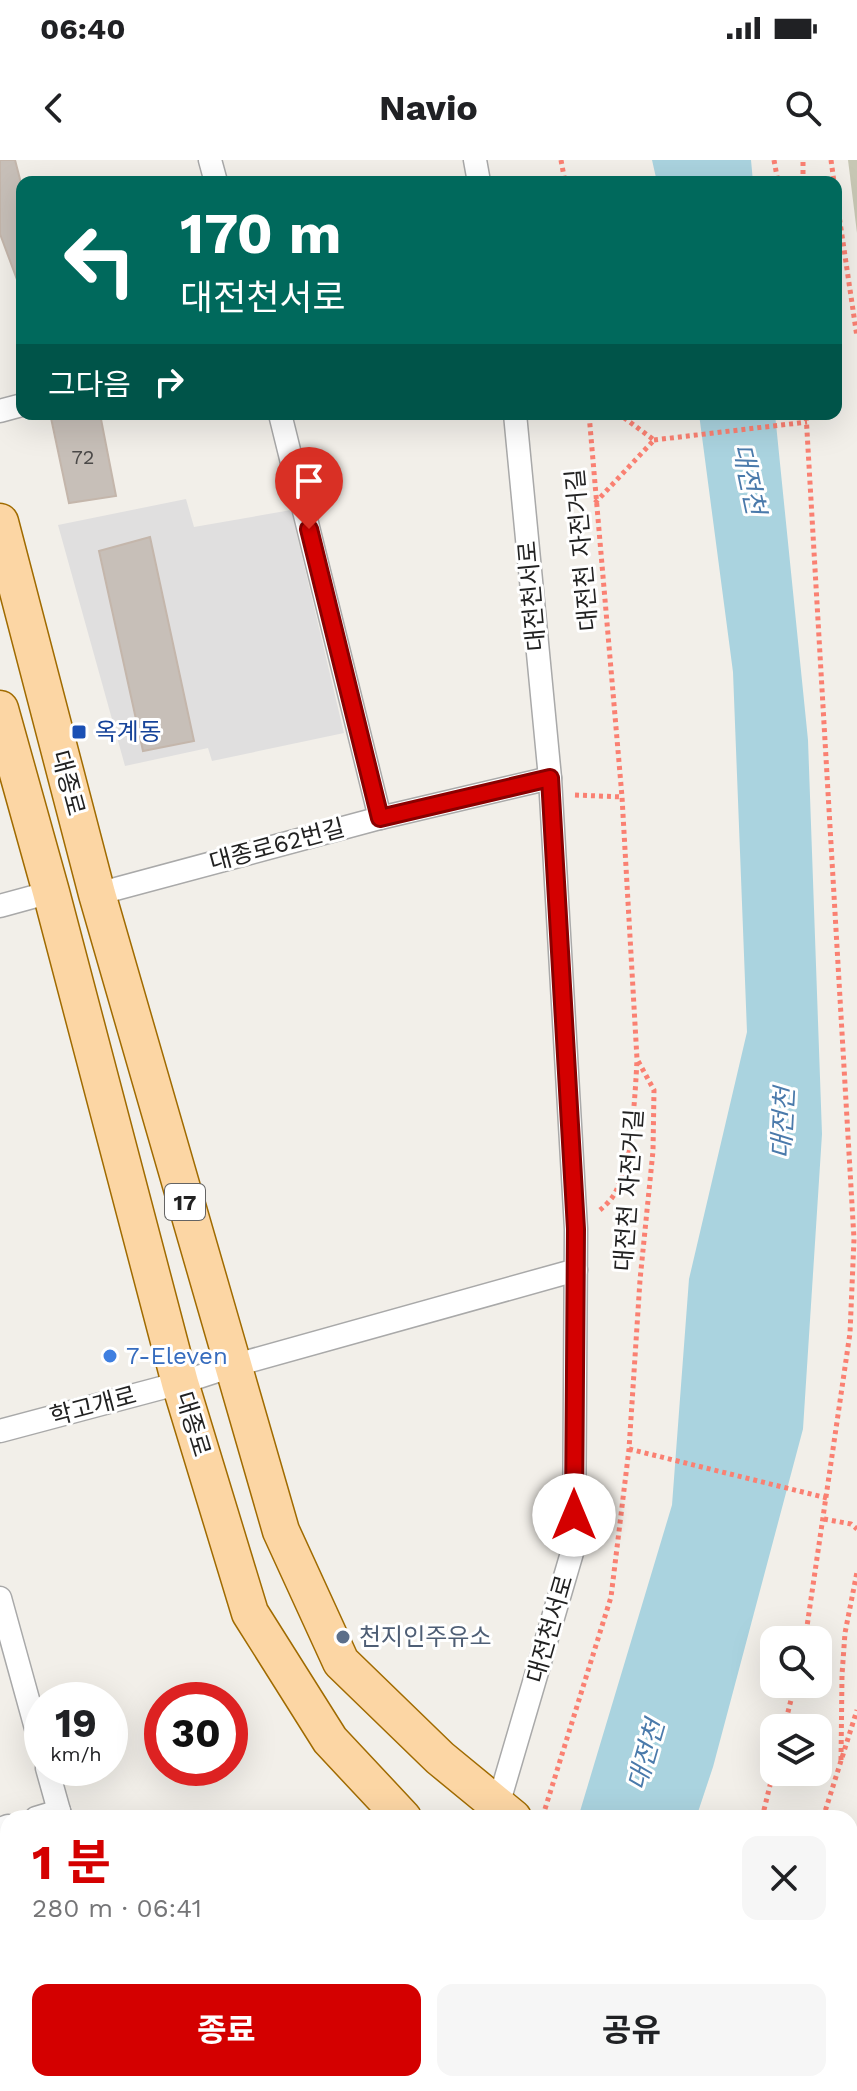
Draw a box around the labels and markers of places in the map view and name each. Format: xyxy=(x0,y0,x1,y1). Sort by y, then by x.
pin xyxy=(275,447,343,529)
place label: 옥계동 xyxy=(95,718,161,746)
marker: 옥계동 xyxy=(70,723,88,741)
place label: 7-Eleven xyxy=(126,1342,228,1370)
marker: 7-Eleven xyxy=(101,1347,119,1365)
place label: 천지인주유소 xyxy=(359,1623,491,1651)
marker: 천지인주유소 xyxy=(334,1628,352,1646)

